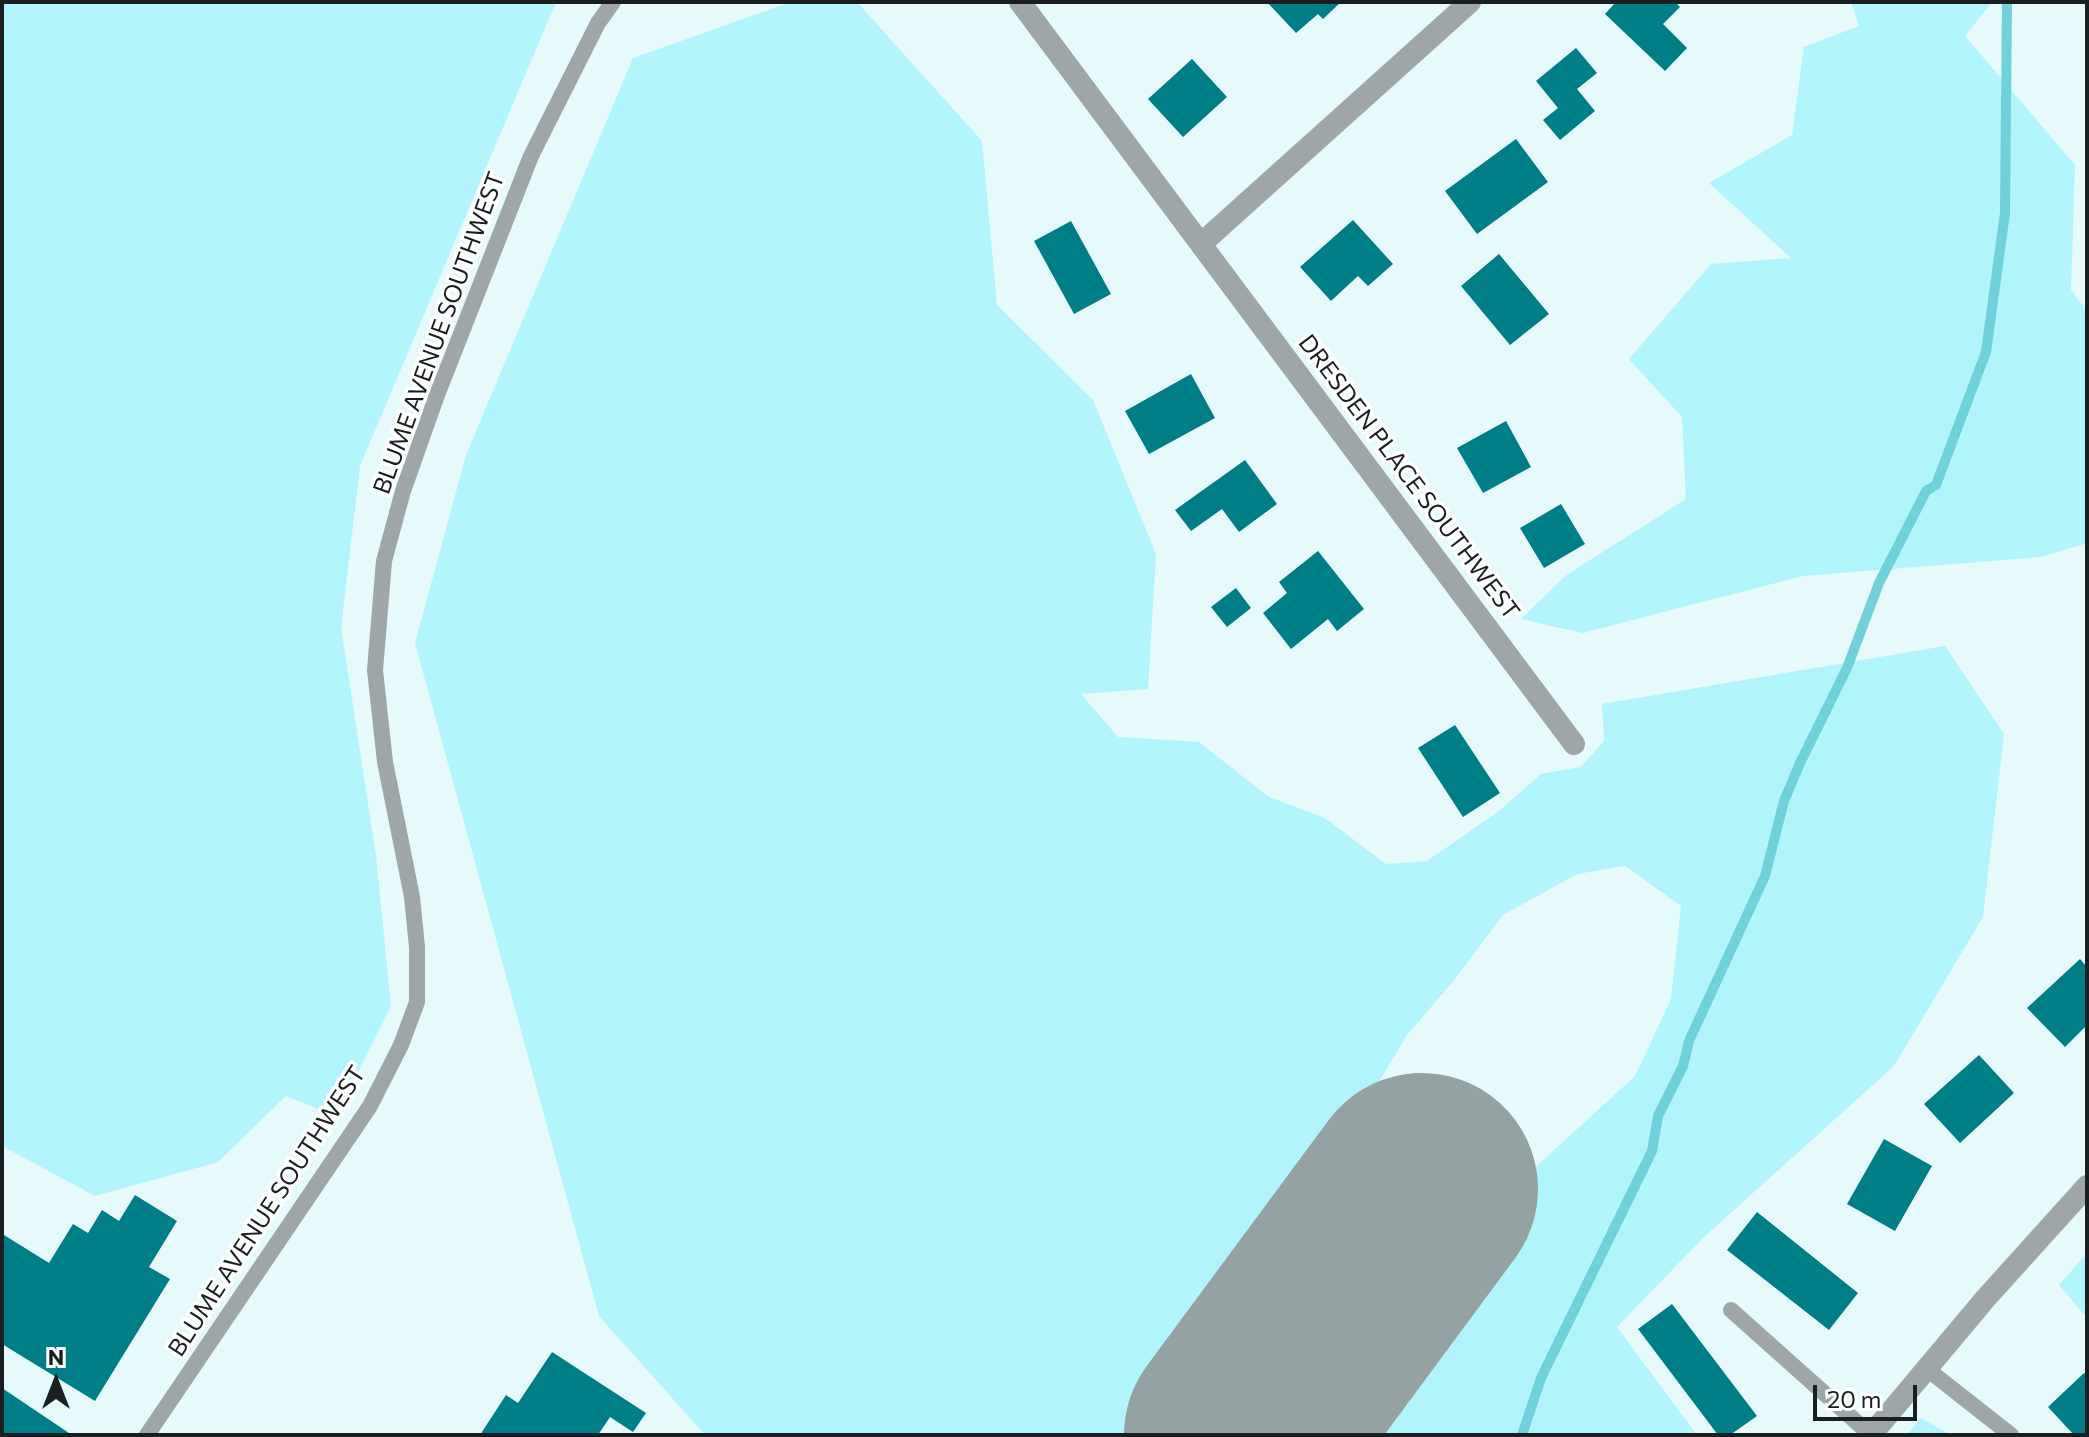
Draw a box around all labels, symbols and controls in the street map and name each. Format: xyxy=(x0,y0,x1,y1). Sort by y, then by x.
street label: BLUME AVENUE SOUTHWEST xyxy=(367,168,511,498)
street label: DRESDEN PLACE SOUTHWEST xyxy=(1292,329,1526,625)
street label: BLUME AVENUE SOUTHWEST xyxy=(162,1060,372,1362)
north arrow xyxy=(16,1341,96,1421)
text: N xyxy=(48,1343,64,1370)
scale bar xyxy=(1817,1369,1921,1419)
text: 20 m xyxy=(1827,1384,1881,1413)

